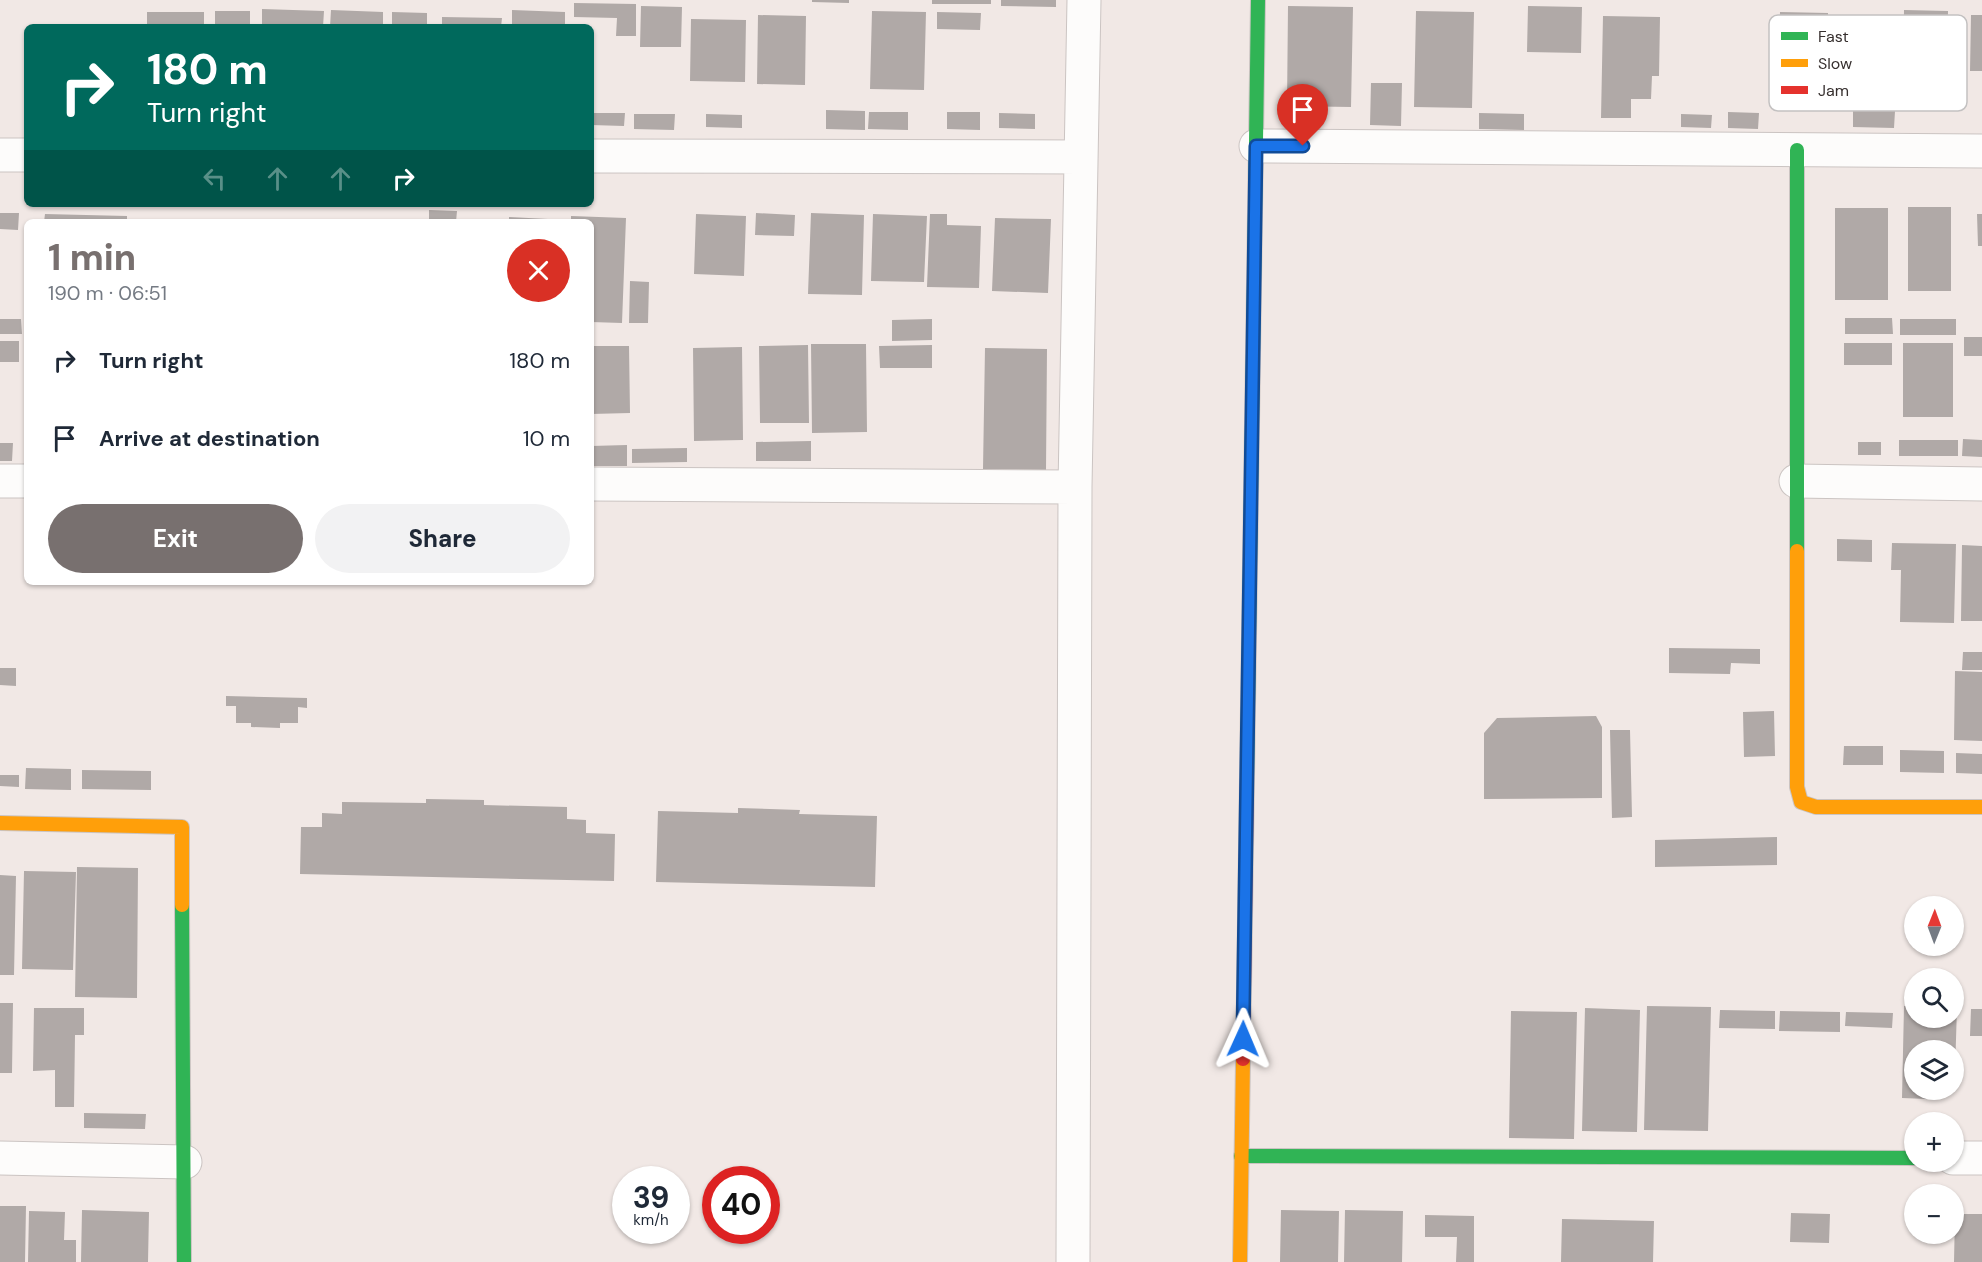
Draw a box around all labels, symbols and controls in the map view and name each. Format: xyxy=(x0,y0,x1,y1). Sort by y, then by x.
legend xyxy=(1769,15,1967,111)
text: Fast xyxy=(1818,26,1849,47)
text: 180 m xyxy=(147,42,268,97)
icon: right xyxy=(48,48,126,126)
text: Slow xyxy=(1818,53,1852,74)
text: Jam xyxy=(1818,80,1849,101)
pin xyxy=(1277,84,1328,146)
icon: arrive xyxy=(1286,93,1319,126)
text: Turn right xyxy=(147,95,267,130)
icon: left xyxy=(198,162,231,195)
icon: ahead xyxy=(261,162,294,195)
icon: ahead xyxy=(324,162,357,195)
icon: right xyxy=(387,162,420,195)
text: 1 min xyxy=(48,234,136,281)
button: close xyxy=(507,239,570,302)
text: 190 m · 06:51 xyxy=(48,280,167,306)
icon: right xyxy=(48,344,81,377)
text: Turn right xyxy=(99,346,204,375)
text: 180 m xyxy=(509,346,570,375)
icon: arrive xyxy=(48,422,81,455)
text: Arrive at destination xyxy=(99,424,320,453)
text: 10 m xyxy=(523,424,570,453)
button: Exit xyxy=(48,504,303,573)
button: Share xyxy=(315,504,570,573)
north arrow xyxy=(1904,896,1964,956)
map controls xyxy=(1904,896,1964,1244)
button: search xyxy=(1904,968,1964,1028)
position arrow xyxy=(1211,1007,1275,1071)
button: layers xyxy=(1904,1040,1964,1100)
button: + xyxy=(1904,1112,1964,1172)
speed limit sign: 40 xyxy=(702,1166,780,1244)
text: 39 xyxy=(633,1178,669,1217)
button: − xyxy=(1904,1184,1964,1244)
text: km/h xyxy=(633,1210,669,1230)

